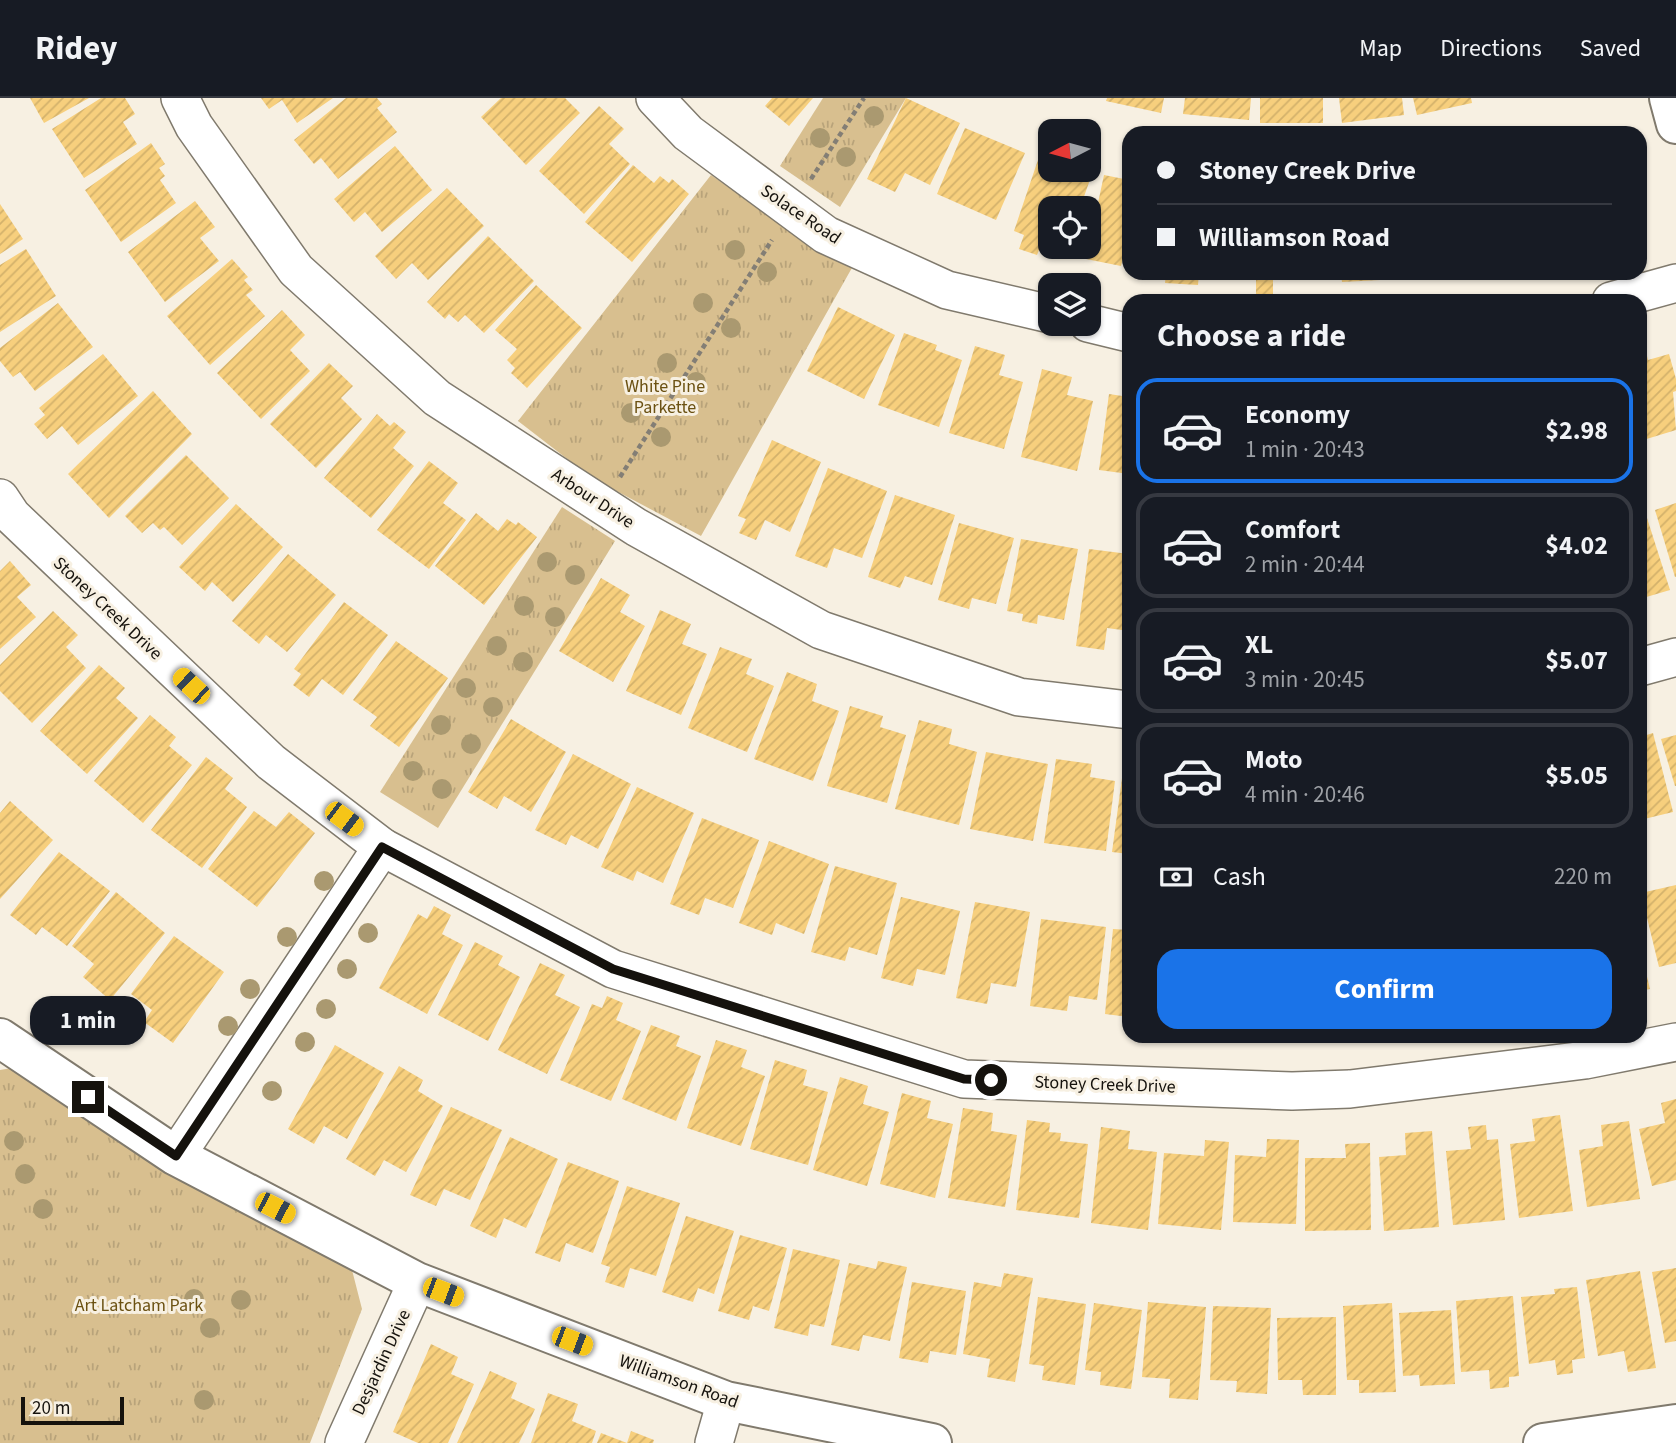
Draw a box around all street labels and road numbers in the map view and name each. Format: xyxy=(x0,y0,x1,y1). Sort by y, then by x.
street label: Solace Road xyxy=(756,178,846,251)
street label: Arbour Drive xyxy=(546,462,639,535)
street label: Stoney Creek Drive xyxy=(47,551,168,666)
street label: Stoney Creek Drive xyxy=(1034,1070,1176,1099)
street label: Desjardin Drive xyxy=(346,1305,417,1419)
street label: Williamson Road xyxy=(616,1348,742,1415)

